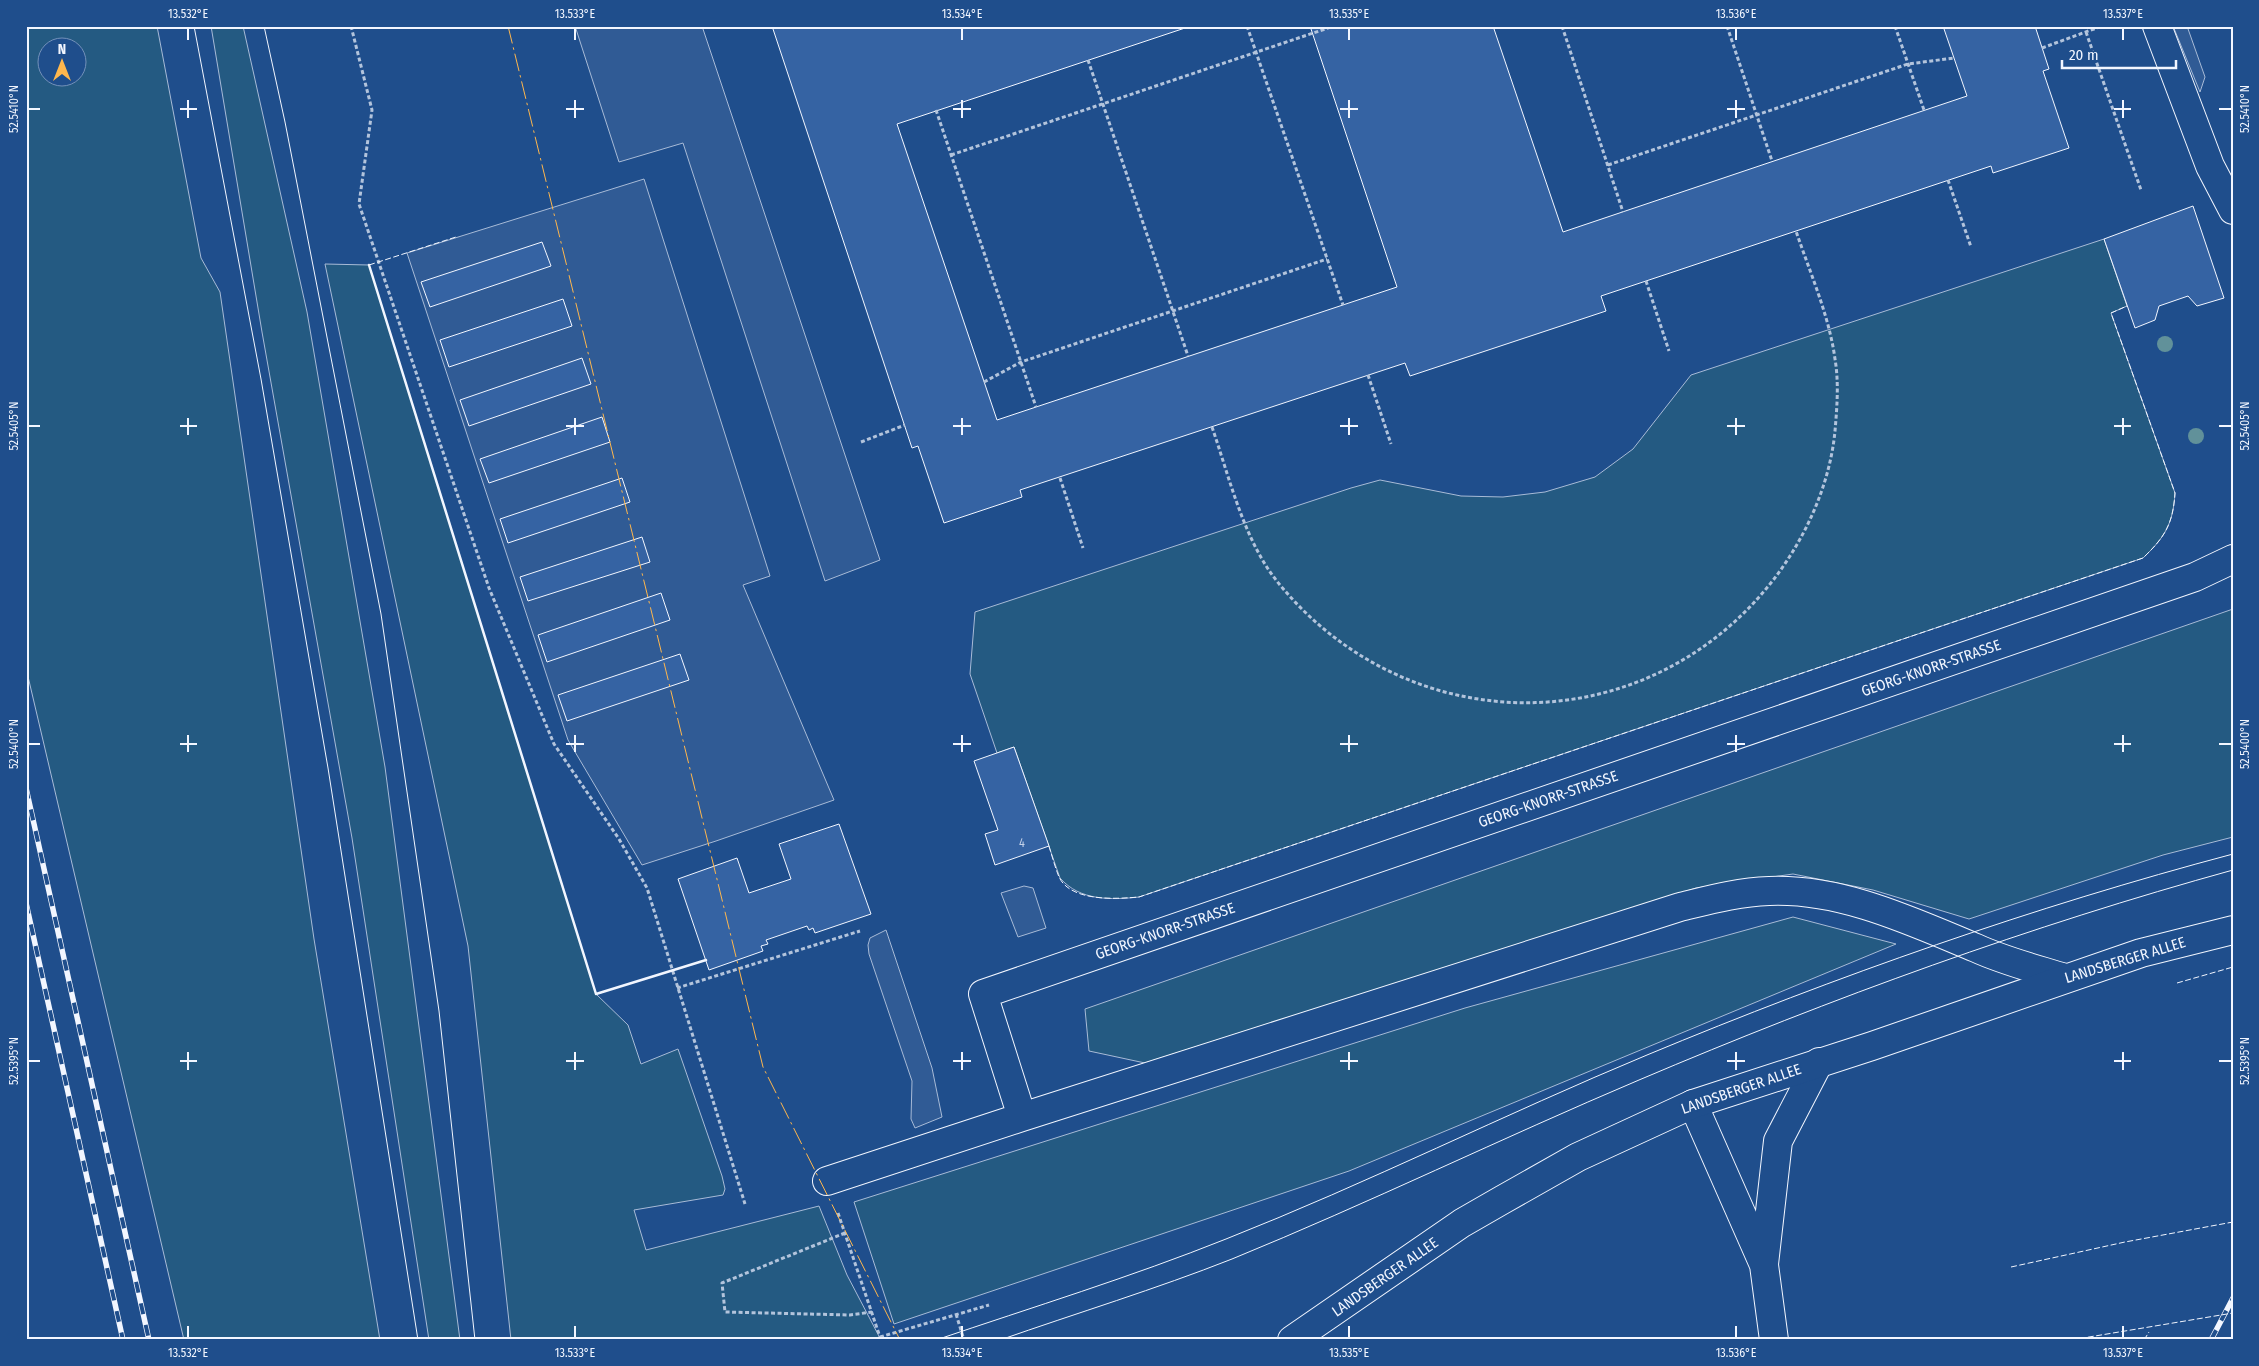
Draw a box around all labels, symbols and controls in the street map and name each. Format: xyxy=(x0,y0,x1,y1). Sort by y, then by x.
text: 13.532°E xyxy=(168,7,208,21)
text: 13.533°E xyxy=(555,7,595,21)
text: 13.534°E xyxy=(942,7,983,21)
text: 13.535°E xyxy=(1329,7,1369,21)
text: 13.536°E xyxy=(1716,7,1757,21)
text: 13.537°E xyxy=(2103,7,2143,21)
north arrow xyxy=(38,38,88,88)
scale bar xyxy=(2062,38,2175,70)
text: N xyxy=(58,41,66,58)
text: 20 m xyxy=(2069,46,2099,64)
text: 52.5410°N xyxy=(7,85,21,133)
text: 52.5410°N xyxy=(2238,85,2252,133)
text: 52.5405°N xyxy=(7,401,21,451)
text: 52.5405°N xyxy=(2238,401,2252,451)
street label: GEORG-KNORR-STRASSE xyxy=(1859,636,2003,700)
text: 52.5400°N xyxy=(7,719,21,769)
text: 52.5400°N xyxy=(2238,719,2252,769)
street label: GEORG-KNORR-STRASSE xyxy=(1476,767,1620,831)
house number: 4 xyxy=(1019,836,1025,850)
street label: GEORG-KNORR-STRASSE xyxy=(1093,899,1237,963)
street label: LANDSBERGER ALLEE xyxy=(2062,933,2188,987)
text: 52.5395°N xyxy=(7,1037,21,1085)
text: 52.5395°N xyxy=(2238,1037,2252,1085)
street label: LANDSBERGER ALLEE xyxy=(1679,1060,1803,1118)
street label: LANDSBERGER ALLEE xyxy=(1328,1234,1442,1320)
text: 13.532°E xyxy=(168,1346,208,1360)
text: 13.533°E xyxy=(555,1346,595,1360)
text: 13.534°E xyxy=(942,1346,983,1360)
text: 13.535°E xyxy=(1329,1346,1369,1360)
text: 13.536°E xyxy=(1716,1346,1757,1360)
text: 13.537°E xyxy=(2103,1346,2143,1360)

